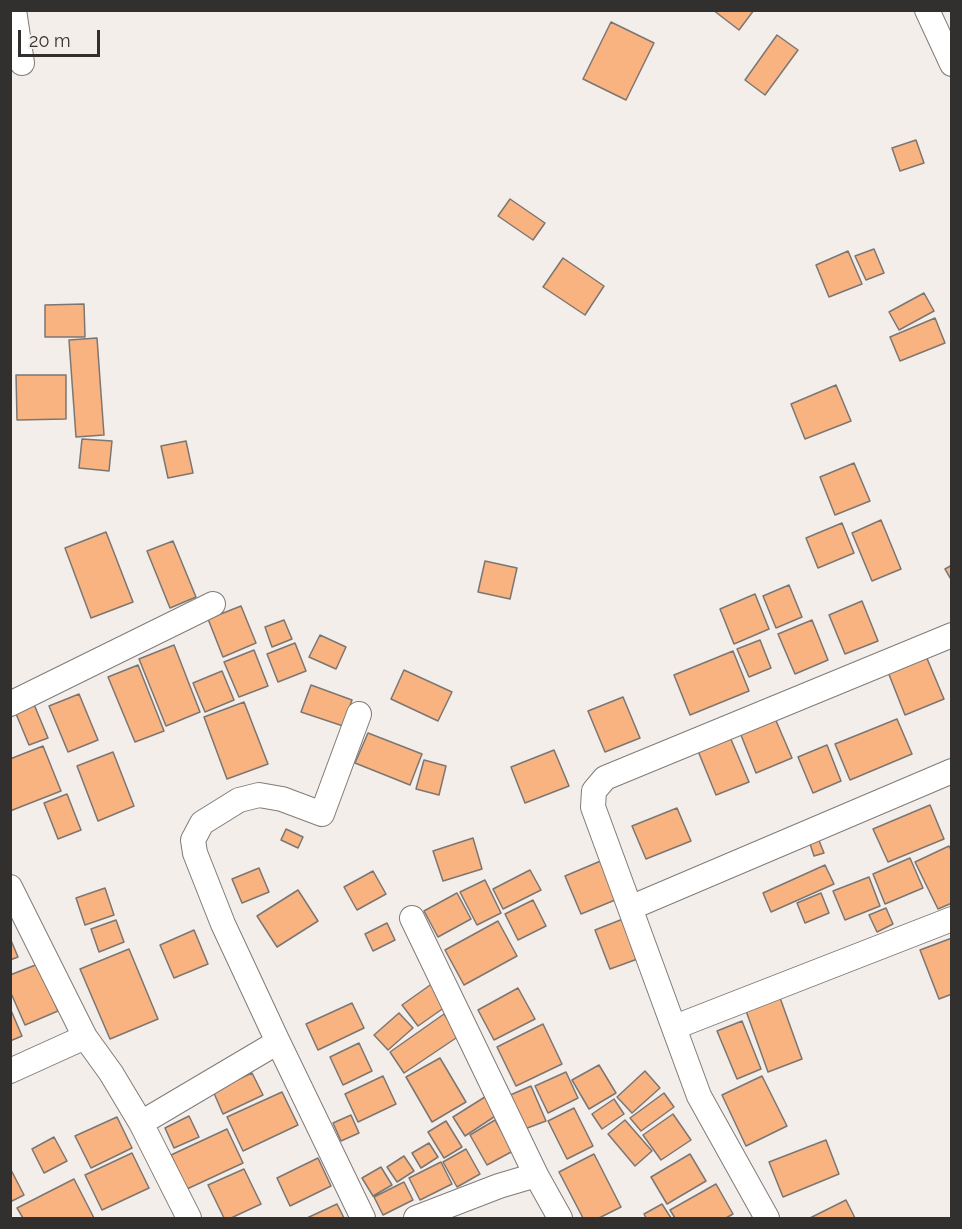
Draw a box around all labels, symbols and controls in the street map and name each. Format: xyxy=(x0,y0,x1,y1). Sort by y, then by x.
scale bar xyxy=(21,18,104,56)
text: 20 m xyxy=(29,30,71,51)

